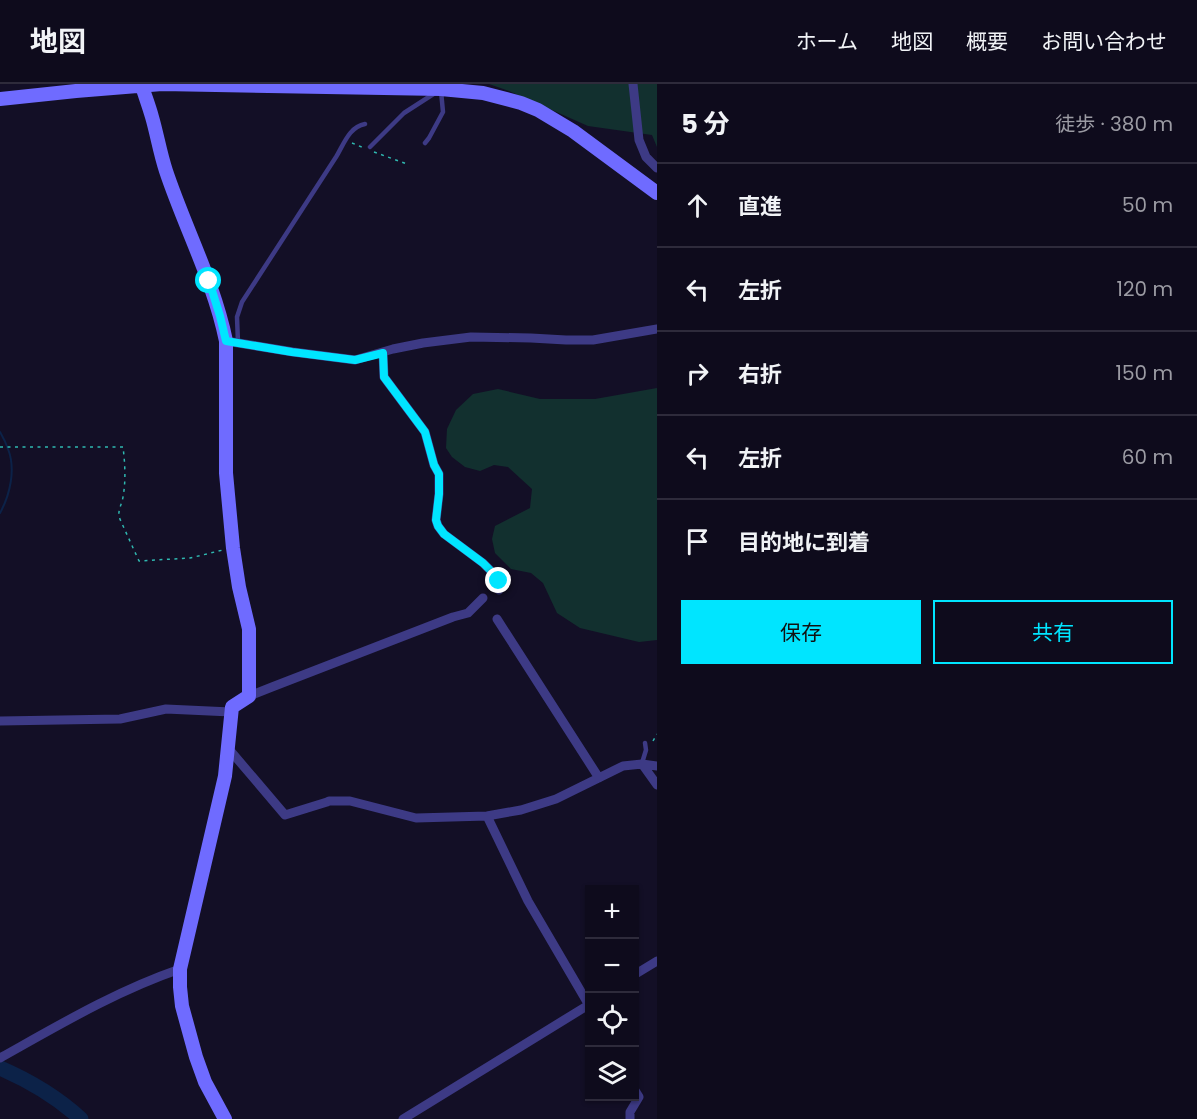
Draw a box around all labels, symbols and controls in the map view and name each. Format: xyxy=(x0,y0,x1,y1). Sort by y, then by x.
text: 地図 xyxy=(30,22,86,61)
text: ホーム xyxy=(796,27,858,56)
text: 地図 xyxy=(891,27,933,56)
text: 概要 xyxy=(966,27,1008,56)
text: お問い合わせ xyxy=(1041,27,1167,56)
text: 5 分 xyxy=(681,106,729,142)
text: 徒歩 · 380 m xyxy=(1055,110,1173,138)
icon: ahead xyxy=(681,189,714,222)
text: 直進 xyxy=(738,191,782,222)
text: 50 m xyxy=(1122,191,1173,219)
route start xyxy=(195,267,221,293)
icon: left xyxy=(681,273,714,306)
text: 左折 xyxy=(738,275,782,306)
text: 120 m xyxy=(1117,275,1173,303)
icon: right xyxy=(681,357,714,390)
text: 右折 xyxy=(738,359,782,390)
text: 150 m xyxy=(1116,359,1173,387)
icon: left xyxy=(681,441,714,474)
text: 左折 xyxy=(738,443,782,474)
text: 60 m xyxy=(1122,443,1173,471)
icon: arrive xyxy=(681,525,714,558)
text: 目的地に到着 xyxy=(738,527,870,558)
route end xyxy=(485,567,511,593)
button: 保存 xyxy=(681,600,921,664)
button: 共有 xyxy=(933,600,1173,664)
map controls xyxy=(585,885,639,1101)
button: + xyxy=(585,885,639,939)
button: − xyxy=(585,939,639,993)
button: locate xyxy=(585,993,639,1047)
button: layers xyxy=(585,1047,639,1101)

